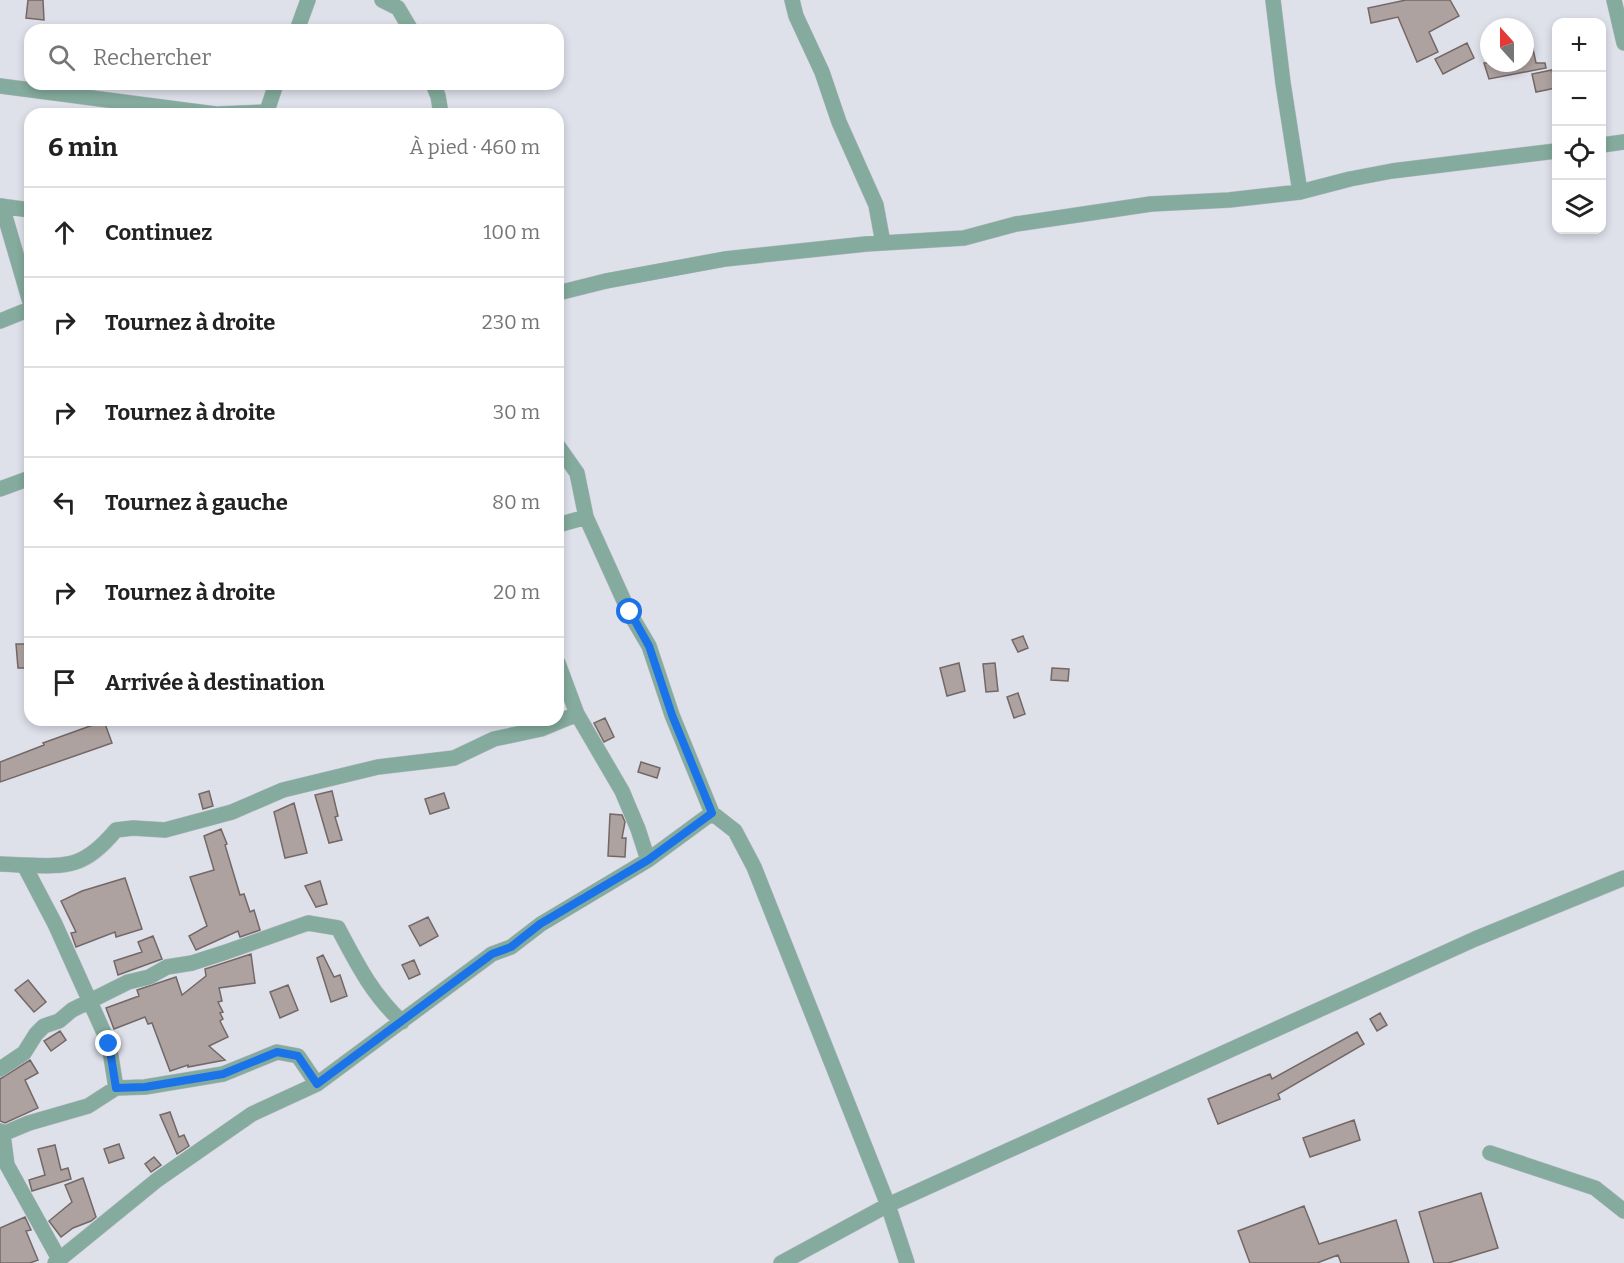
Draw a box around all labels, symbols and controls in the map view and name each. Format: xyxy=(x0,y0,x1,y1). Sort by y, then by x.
north arrow xyxy=(1480,18,1534,72)
map controls xyxy=(1552,18,1606,234)
button: + xyxy=(1552,18,1606,72)
search box xyxy=(24,24,564,90)
icon: search xyxy=(45,41,78,74)
text: Rechercher xyxy=(93,44,211,71)
button: − xyxy=(1552,72,1606,126)
button: locate xyxy=(1552,126,1606,180)
text: 6 min xyxy=(48,132,118,163)
text: À pied · 460 m xyxy=(410,135,540,159)
button: layers xyxy=(1552,180,1606,234)
icon: ahead xyxy=(48,216,81,249)
text: Continuez xyxy=(105,219,212,246)
text: 100 m xyxy=(483,220,540,244)
icon: right xyxy=(48,306,81,339)
text: Tournez à droite xyxy=(105,309,275,336)
text: 230 m xyxy=(482,310,540,334)
icon: right xyxy=(48,396,81,429)
text: Tournez à droite xyxy=(105,399,275,426)
text: 30 m xyxy=(493,400,540,424)
icon: left xyxy=(48,486,81,519)
text: Tournez à gauche xyxy=(105,489,288,516)
text: 80 m xyxy=(492,490,540,514)
icon: right xyxy=(48,576,81,609)
text: Tournez à droite xyxy=(105,579,275,606)
text: 20 m xyxy=(493,580,540,604)
route start xyxy=(616,598,642,624)
icon: arrive xyxy=(48,666,81,699)
text: Arrivée à destination xyxy=(105,669,325,696)
route end xyxy=(95,1030,121,1056)

